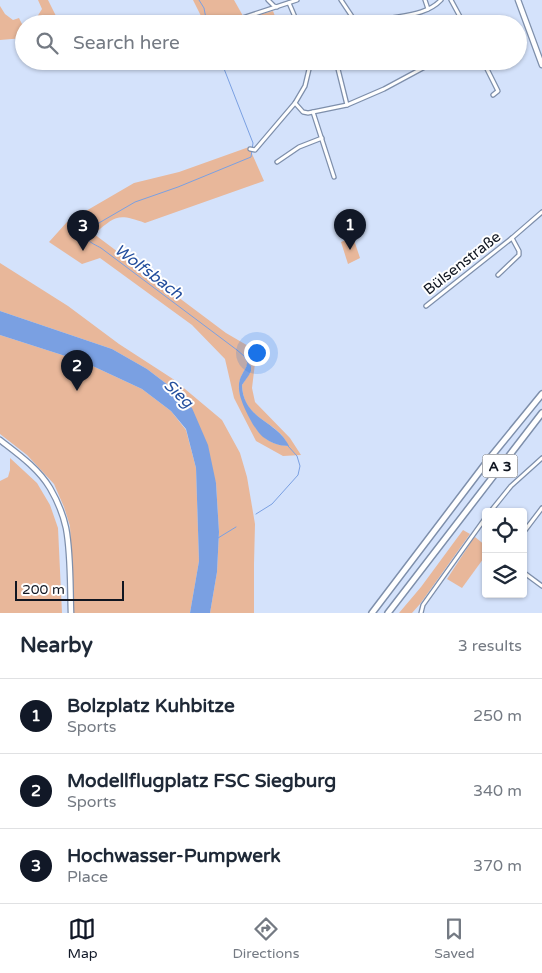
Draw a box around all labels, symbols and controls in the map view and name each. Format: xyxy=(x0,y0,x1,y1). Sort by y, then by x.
search box xyxy=(15,15,527,70)
icon: search xyxy=(33,29,61,57)
text: Search here xyxy=(73,32,180,54)
pin: 1 xyxy=(334,209,366,250)
pin: 3 xyxy=(67,210,99,251)
street label: Bülsenstraße xyxy=(420,227,504,299)
water label: Wolfsbach xyxy=(110,240,187,305)
your location xyxy=(244,340,270,366)
pin: 2 xyxy=(61,350,93,391)
water label: Sieg xyxy=(159,375,198,413)
road number: A 3 xyxy=(482,454,518,478)
map controls xyxy=(482,508,527,598)
button: locate xyxy=(482,508,527,553)
button: layers xyxy=(482,553,527,598)
scale bar xyxy=(15,578,124,601)
text: 200 m xyxy=(22,581,65,598)
text: Nearby xyxy=(20,633,93,658)
text: 3 results xyxy=(458,636,522,656)
text: Bolzplatz Kuhbitze xyxy=(67,695,235,717)
text: 1 xyxy=(31,706,41,726)
text: 250 m xyxy=(473,706,522,726)
text: Sports xyxy=(67,717,116,737)
text: Modellflugplatz FSC Siegburg xyxy=(67,770,336,792)
text: 2 xyxy=(31,781,41,801)
text: 340 m xyxy=(473,781,522,801)
text: Sports xyxy=(67,792,116,812)
text: Hochwasser-Pumpwerk xyxy=(67,845,281,867)
text: 3 xyxy=(31,856,41,876)
text: 370 m xyxy=(473,856,522,876)
text: Place xyxy=(67,867,108,887)
tab: Map xyxy=(67,915,98,962)
tab: Directions xyxy=(232,915,299,962)
tab: Saved xyxy=(434,915,475,962)

